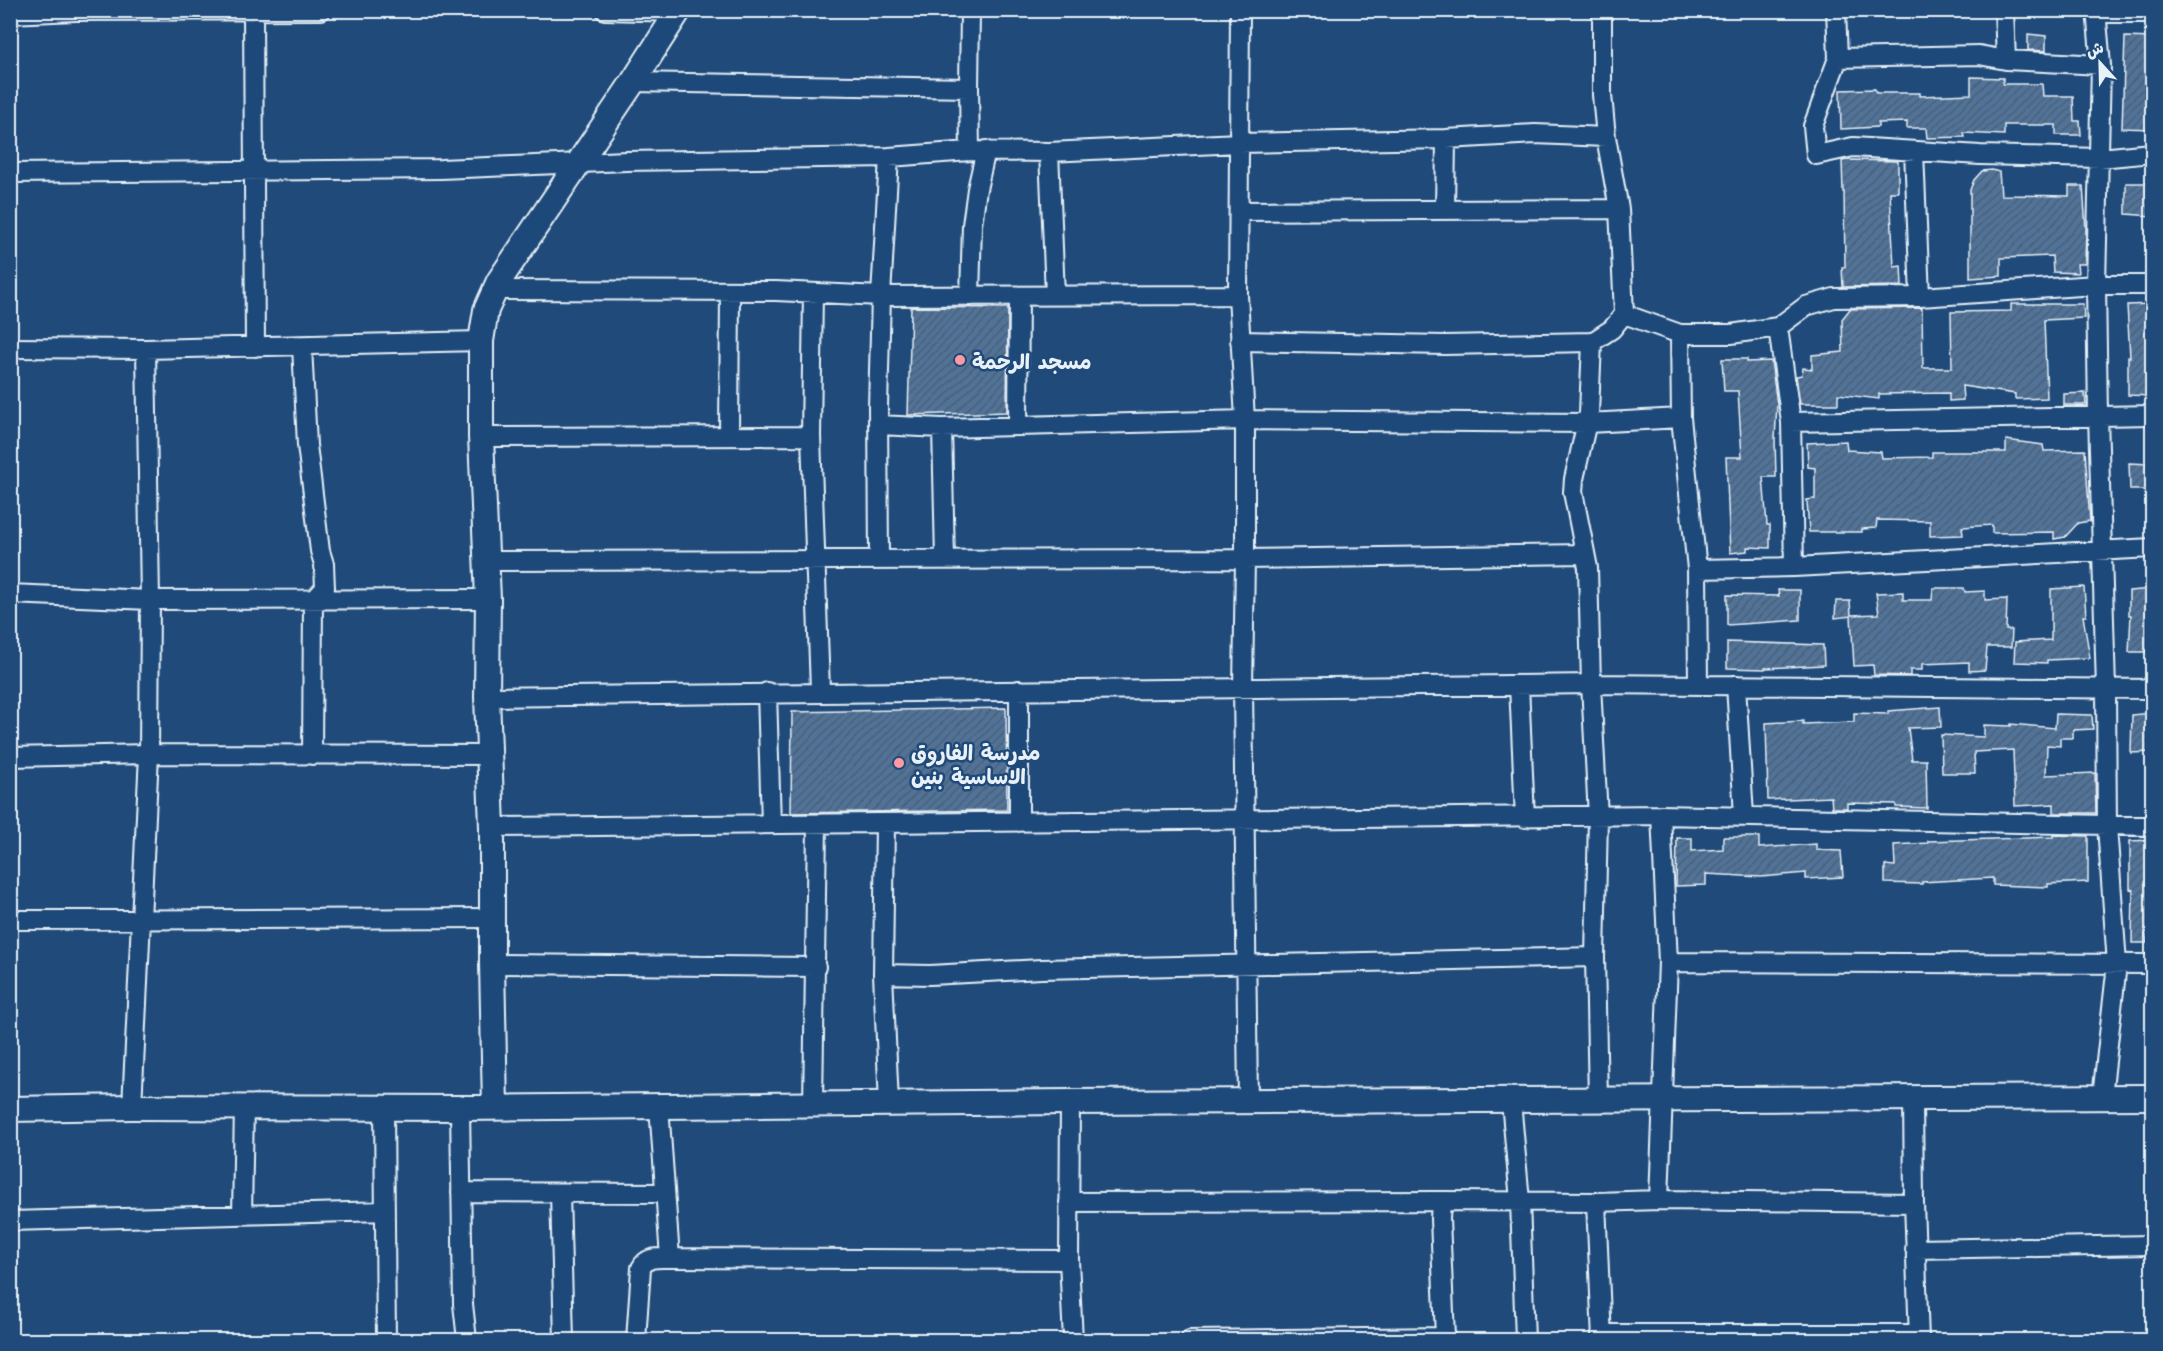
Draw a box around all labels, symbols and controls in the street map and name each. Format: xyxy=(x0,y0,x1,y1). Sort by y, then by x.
north arrow xyxy=(2070,33,2130,93)
text: ش xyxy=(2082,36,2106,62)
place label: مسجد الرحمة xyxy=(972,347,1092,374)
marker: مسجد الرحمة xyxy=(953,353,967,367)
place label: مدرسة الفاروق الاساسية بنين xyxy=(911,738,1041,790)
marker: مدرسة الفاروق الاساسية بنين xyxy=(892,756,906,770)

